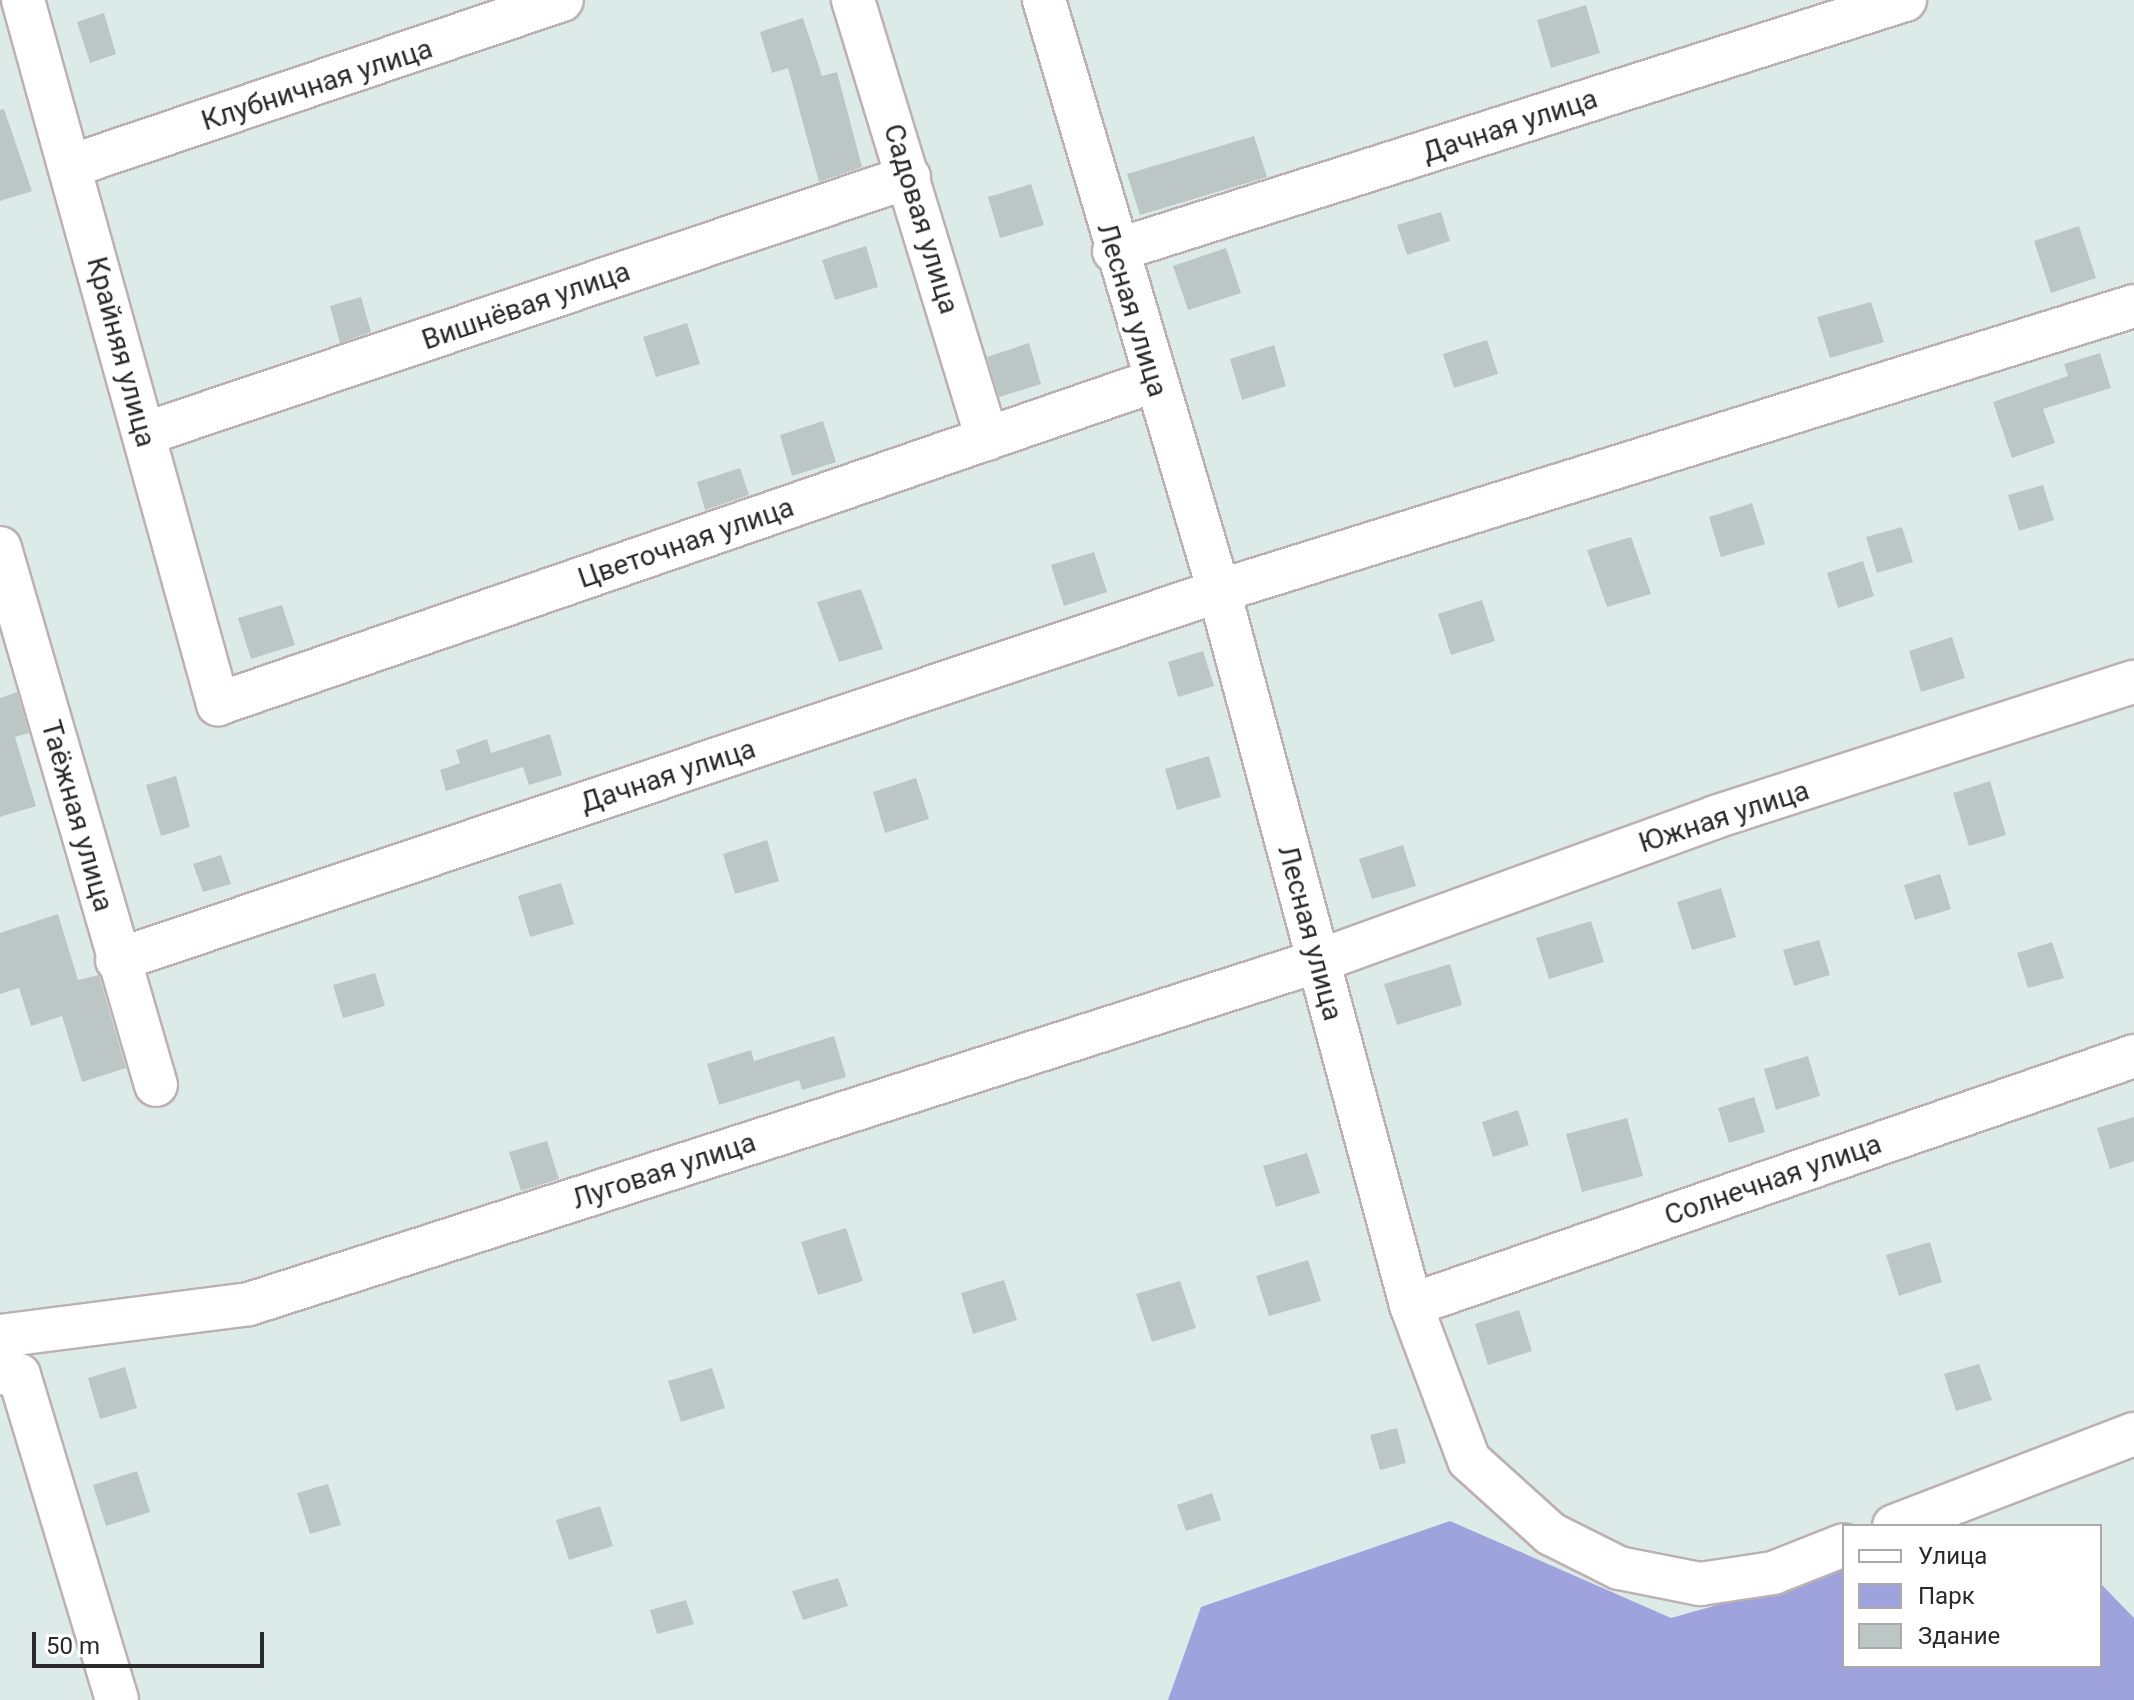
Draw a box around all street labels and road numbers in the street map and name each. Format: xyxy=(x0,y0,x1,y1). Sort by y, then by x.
street label: Клубничная улица xyxy=(197,32,437,138)
street label: Дачная улица xyxy=(1418,82,1602,170)
street label: Садовая улица xyxy=(876,120,966,318)
street label: Лесная улица xyxy=(1090,219,1174,401)
street label: Крайняя улица xyxy=(79,253,163,451)
street label: Вишнёвая улица xyxy=(418,255,634,357)
street label: Цветочная улица xyxy=(574,490,798,596)
street label: Таёжная улица xyxy=(34,717,120,915)
street label: Дачная улица xyxy=(576,732,760,820)
street label: Южная улица xyxy=(1635,774,1813,860)
street label: Лесная улица xyxy=(1270,842,1350,1024)
street label: Луговая улица xyxy=(568,1126,760,1216)
street label: Солнечная улица xyxy=(1660,1127,1886,1233)

